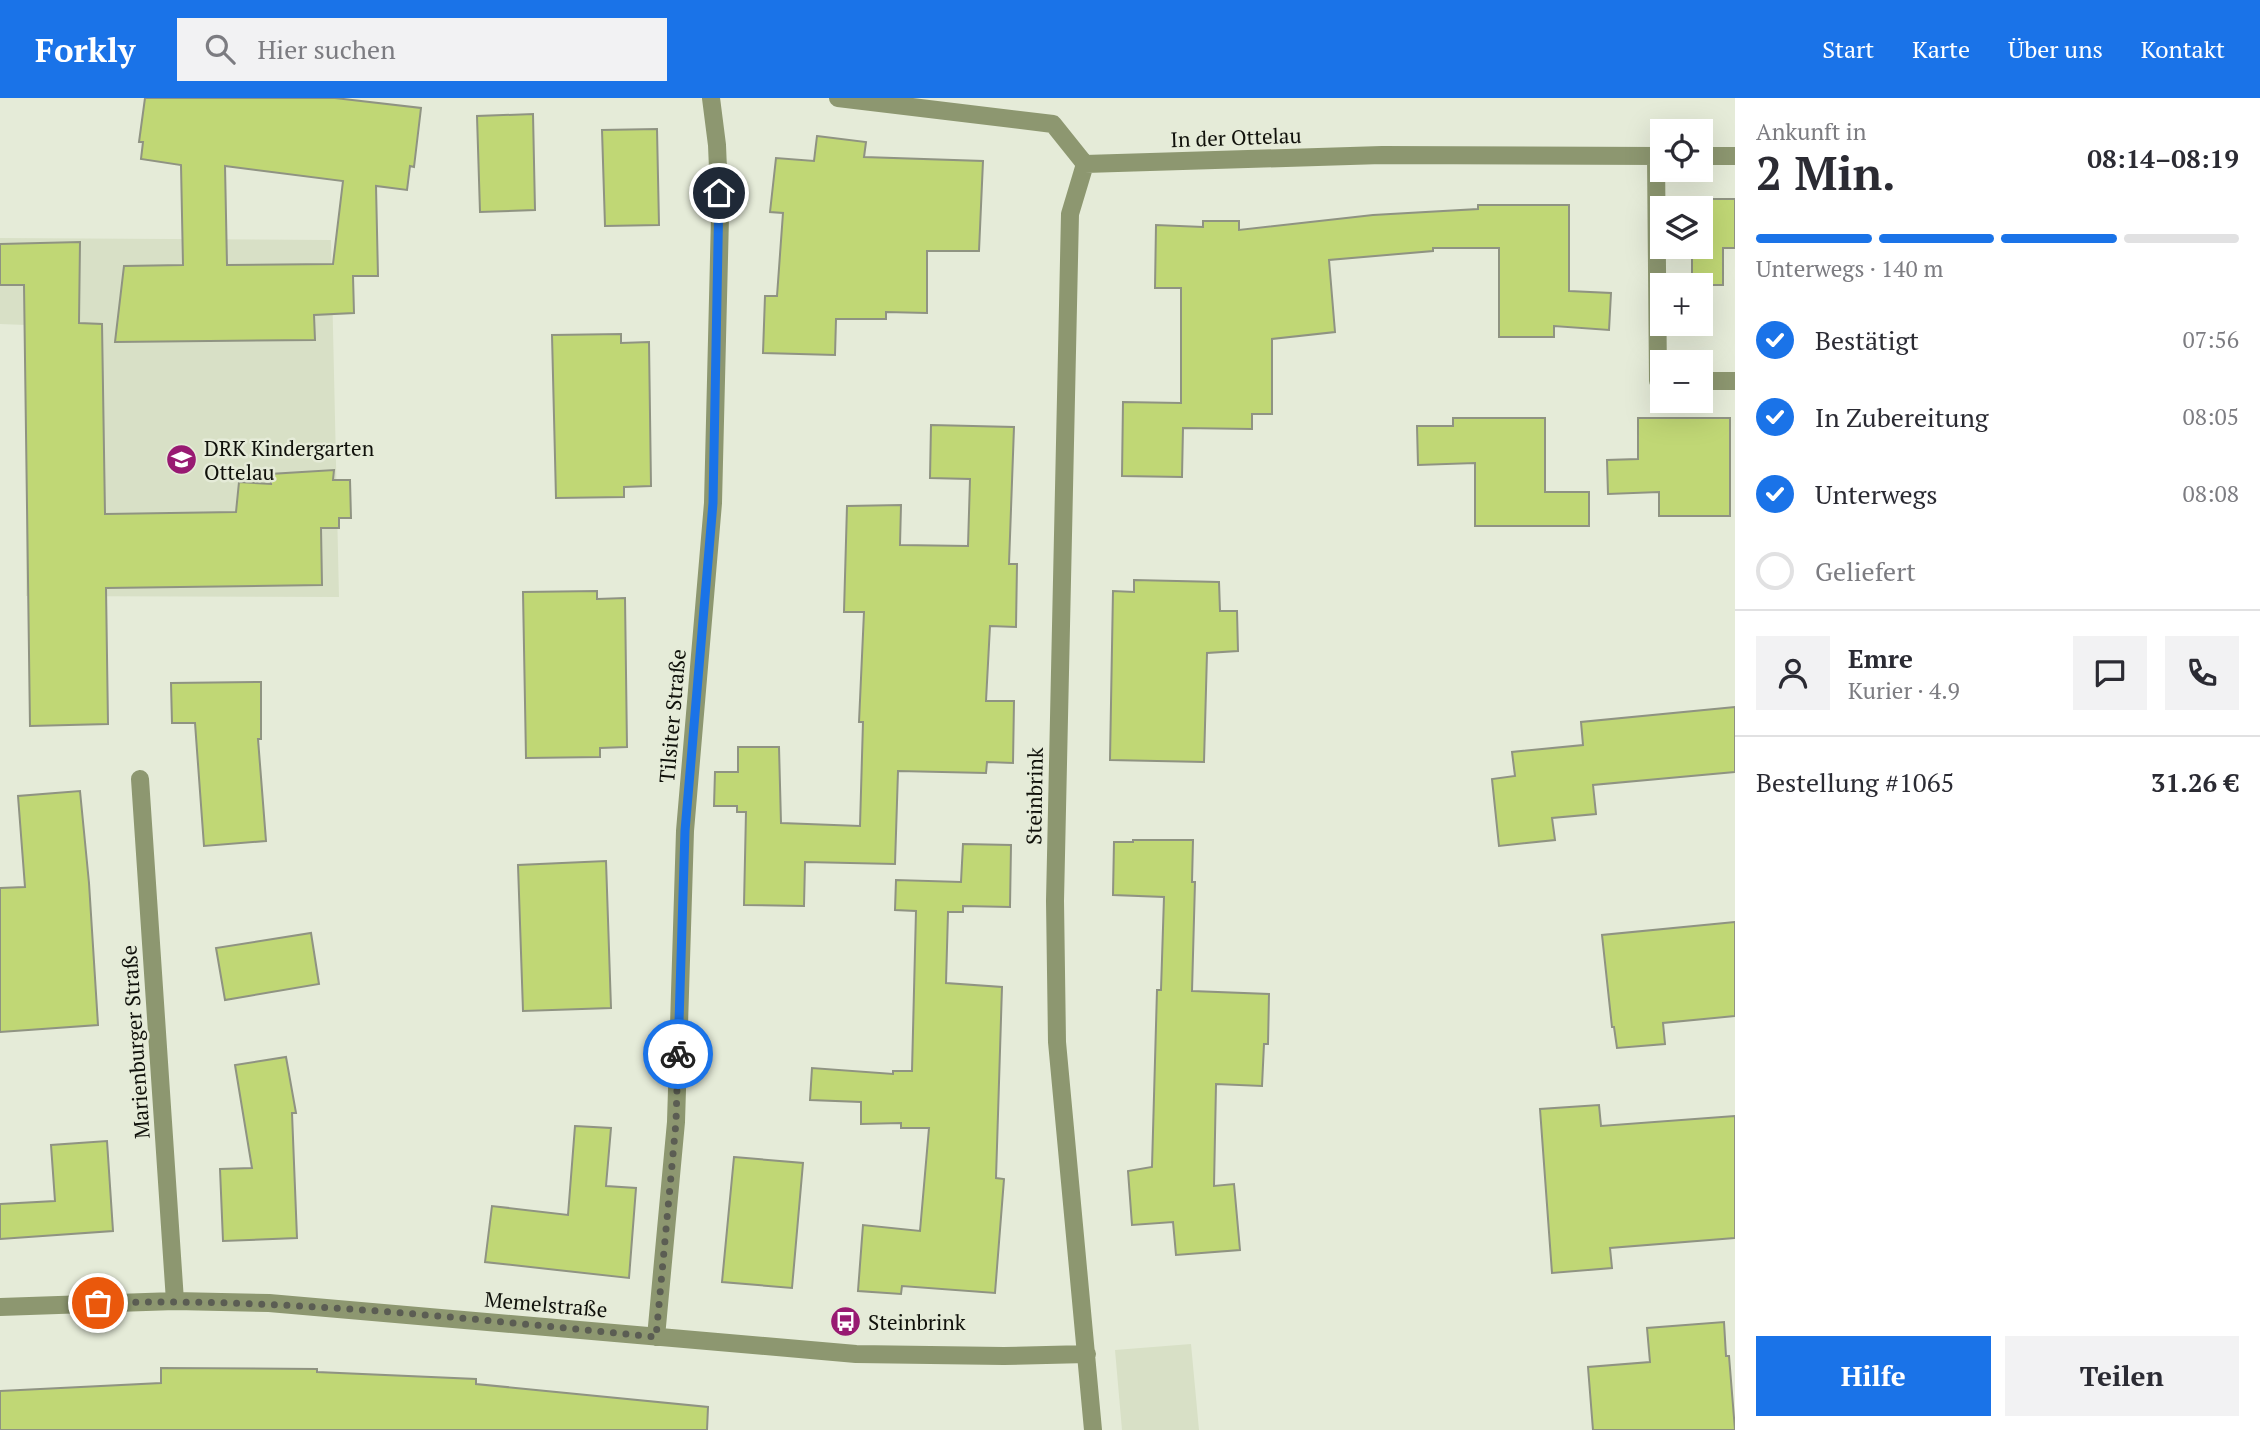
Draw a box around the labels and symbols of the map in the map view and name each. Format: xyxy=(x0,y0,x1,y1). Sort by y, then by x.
street label: In der Ottelau xyxy=(1170,121,1302,153)
pin xyxy=(689,163,749,223)
place label: DRK Kindergarten Ottelau xyxy=(204,434,375,486)
school or university icon: DRK Kindergarten Ottelau xyxy=(164,443,198,477)
street label: Tilsiter Straße xyxy=(652,648,692,784)
street label: Steinbrink xyxy=(1019,747,1049,845)
street label: Marienburger Straße xyxy=(114,944,156,1140)
courier xyxy=(643,1019,713,1089)
pin xyxy=(68,1273,128,1333)
street label: Memelstraße xyxy=(483,1285,609,1323)
bus stop icon: Steinbrink xyxy=(828,1305,862,1339)
place label: Steinbrink xyxy=(868,1308,966,1336)

